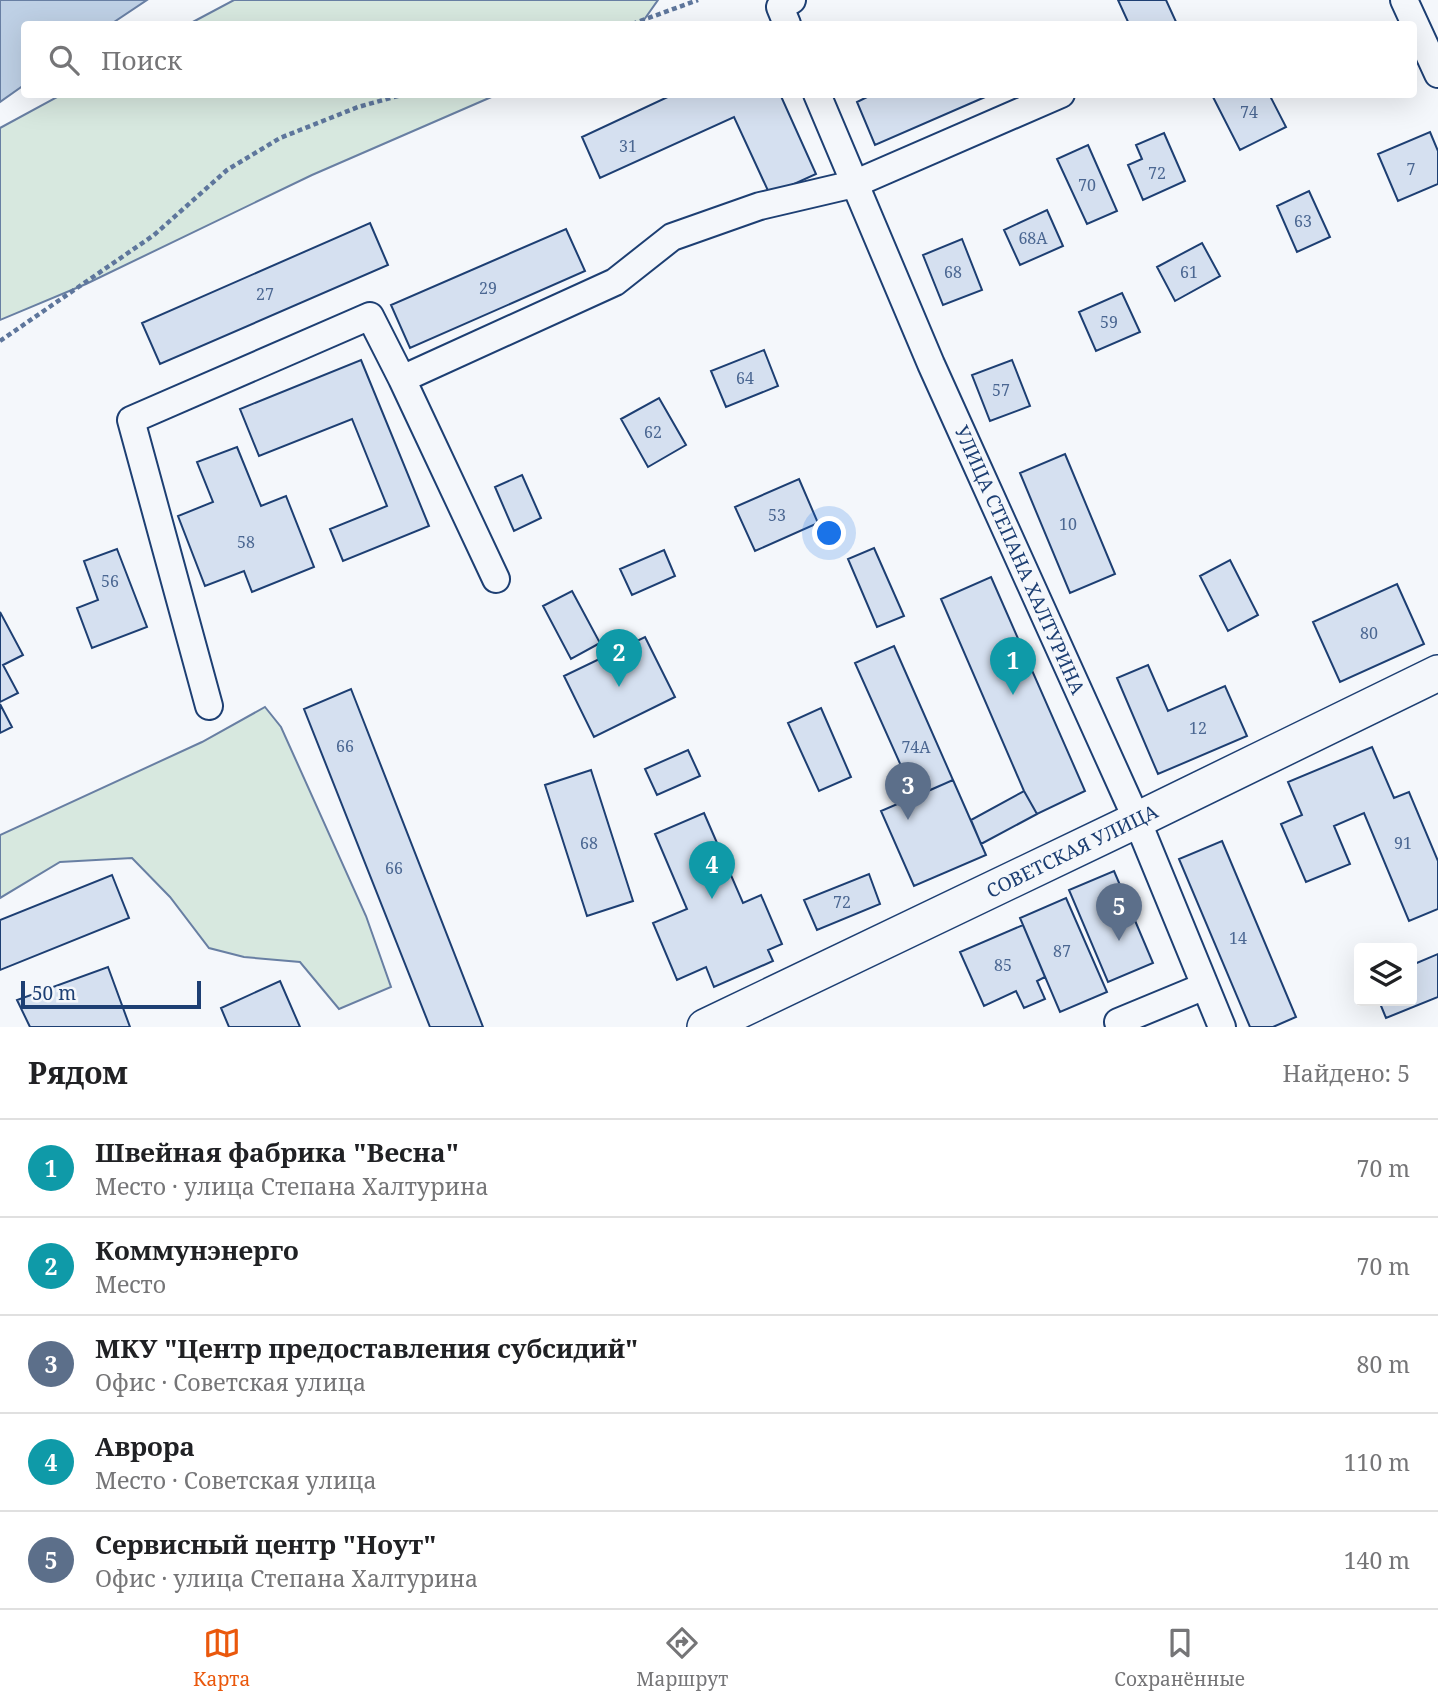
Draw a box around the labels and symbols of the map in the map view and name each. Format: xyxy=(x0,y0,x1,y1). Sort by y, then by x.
house number: 74 xyxy=(1240,101,1258,123)
house number: 31 xyxy=(619,135,637,157)
house number: 7 xyxy=(1407,158,1416,180)
house number: 72 xyxy=(1148,162,1166,184)
house number: 70 xyxy=(1078,174,1096,196)
house number: 63 xyxy=(1294,210,1312,232)
house number: 68А xyxy=(1018,227,1048,249)
house number: 68 xyxy=(944,261,962,283)
house number: 61 xyxy=(1180,261,1198,283)
house number: 29 xyxy=(479,277,497,299)
house number: 27 xyxy=(256,283,274,305)
house number: 59 xyxy=(1100,311,1118,333)
house number: 64 xyxy=(736,367,754,389)
house number: 57 xyxy=(992,379,1010,401)
house number: 62 xyxy=(644,421,662,443)
street label: УЛИЦА СТЕПАНА ХАЛТУРИНА xyxy=(949,421,1091,699)
house number: 53 xyxy=(768,504,786,526)
house number: 10 xyxy=(1059,513,1077,535)
your location xyxy=(812,516,846,550)
house number: 58 xyxy=(237,531,255,553)
house number: 56 xyxy=(101,570,119,592)
house number: 80 xyxy=(1360,622,1378,644)
pin: 2 xyxy=(596,629,642,687)
pin: 1 xyxy=(990,637,1036,695)
house number: 12 xyxy=(1189,717,1207,739)
house number: 66 xyxy=(336,735,354,757)
house number: 74А xyxy=(901,736,931,758)
pin: 3 xyxy=(885,762,931,820)
street label: СОВЕТСКАЯ УЛИЦА xyxy=(982,798,1163,904)
house number: 68 xyxy=(580,832,598,854)
house number: 91 xyxy=(1394,832,1412,854)
pin: 4 xyxy=(689,841,735,899)
house number: 66 xyxy=(385,857,403,879)
pin: 5 xyxy=(1096,883,1142,941)
house number: 72 xyxy=(833,891,851,913)
house number: 14 xyxy=(1229,927,1247,949)
house number: 87 xyxy=(1053,940,1071,962)
house number: 85 xyxy=(994,954,1012,976)
scale bar xyxy=(21,978,201,1010)

